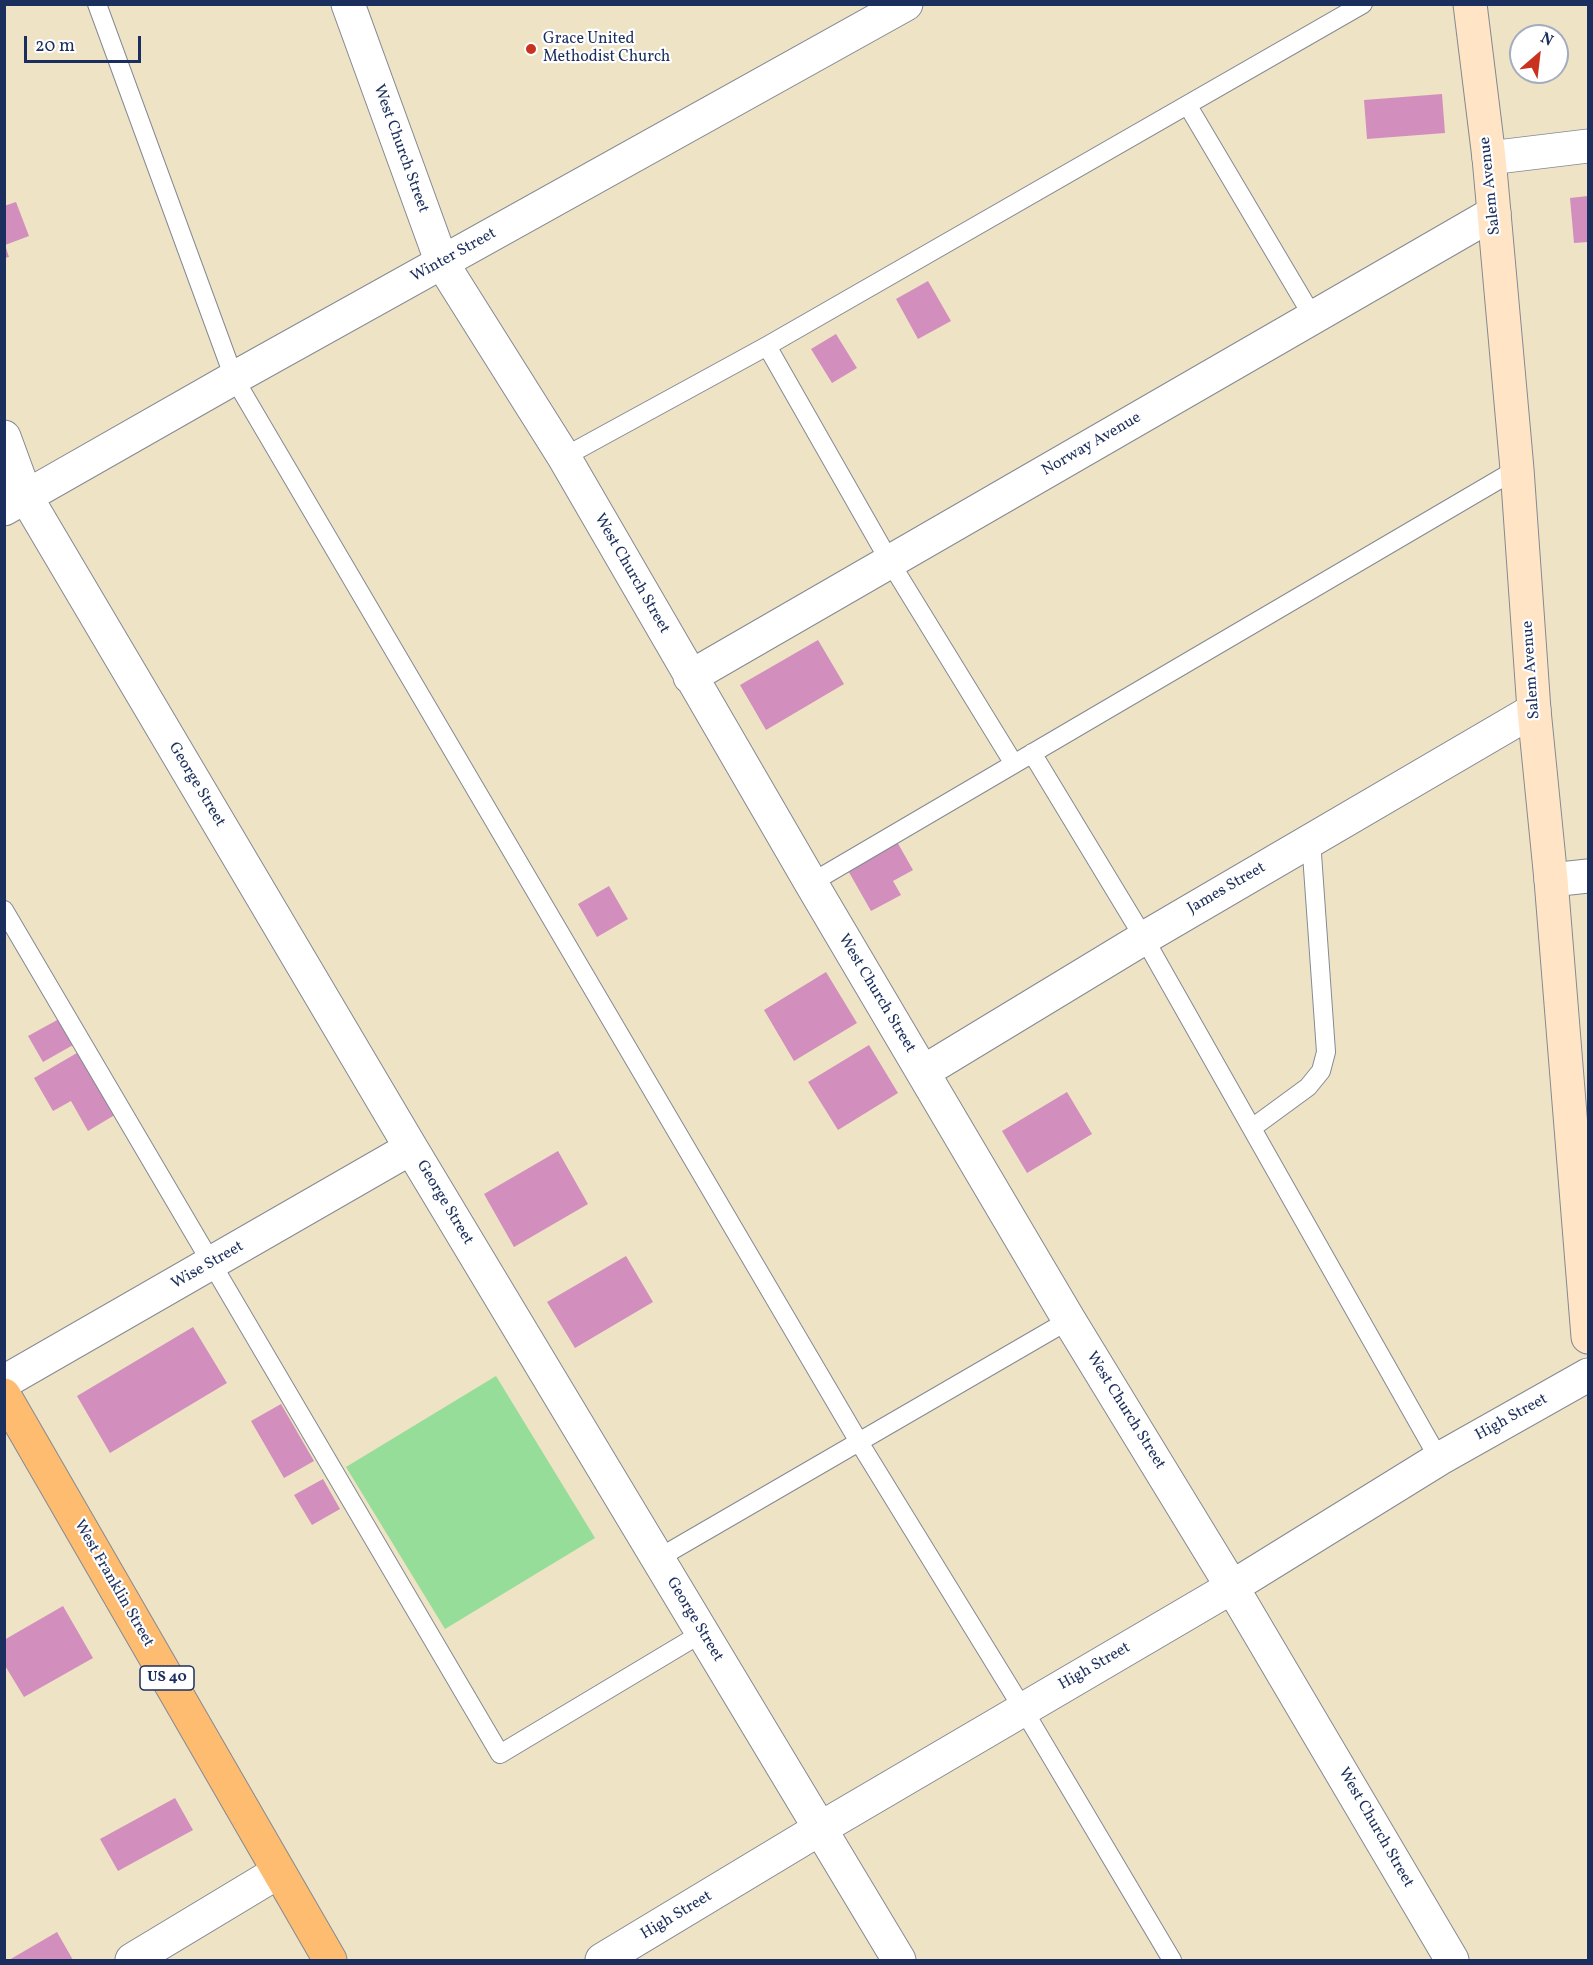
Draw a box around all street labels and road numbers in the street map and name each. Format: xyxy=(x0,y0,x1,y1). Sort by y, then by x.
street label: West Church Street xyxy=(368,82,432,216)
street label: Salem Avenue xyxy=(1476,136,1506,236)
street label: Winter Street xyxy=(408,225,500,287)
street label: Norway Avenue xyxy=(1039,409,1145,481)
street label: West Church Street xyxy=(589,511,673,637)
street label: Salem Avenue xyxy=(1519,620,1545,720)
street label: George Street xyxy=(163,739,229,831)
street label: James Street xyxy=(1185,859,1269,919)
street label: West Church Street xyxy=(833,931,919,1057)
street label: George Street xyxy=(411,1157,477,1249)
street label: Wise Street xyxy=(169,1238,247,1294)
street label: West Church Street xyxy=(1081,1349,1169,1473)
street label: High Street xyxy=(1472,1390,1552,1446)
street label: West Franklin Street xyxy=(69,1517,157,1651)
street label: George Street xyxy=(661,1574,727,1666)
street label: High Street xyxy=(1056,1639,1134,1695)
road number: US 40 xyxy=(140,1666,194,1690)
street label: West Church Street xyxy=(1333,1765,1417,1891)
street label: High Street xyxy=(638,1887,716,1945)

